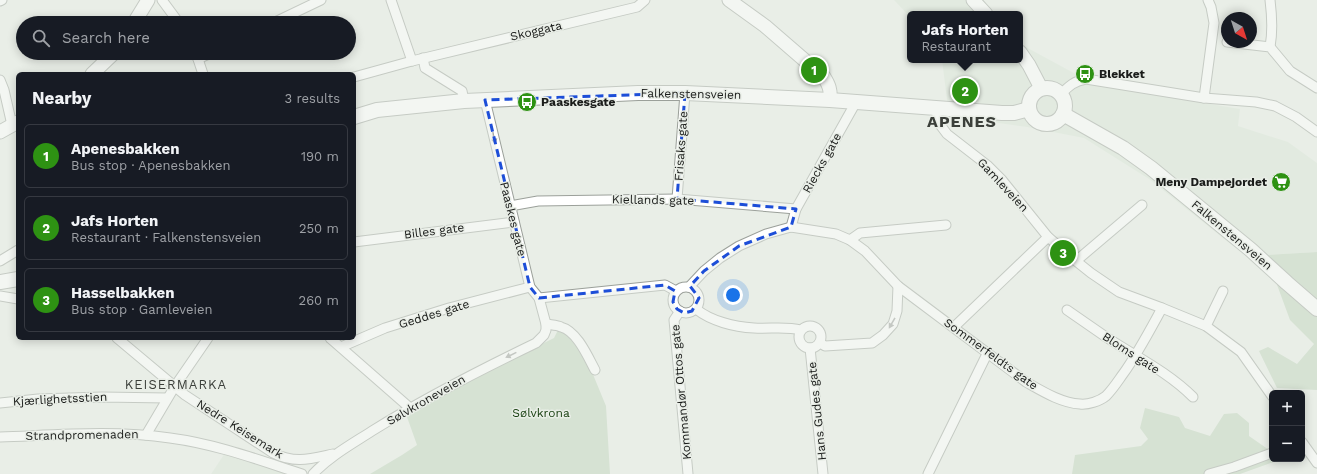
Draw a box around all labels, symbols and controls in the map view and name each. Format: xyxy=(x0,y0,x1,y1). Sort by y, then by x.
popup xyxy=(907,11,1023,63)
north arrow xyxy=(1221,12,1257,48)
search box xyxy=(16,16,356,60)
street label: Skoggata xyxy=(509,18,563,44)
text: Jafs Horten xyxy=(921,21,1009,39)
icon: search xyxy=(30,27,52,49)
text: Search here xyxy=(62,29,150,47)
text: Restaurant xyxy=(921,39,991,54)
pin: 1 xyxy=(801,55,827,85)
bus stop icon: Blekket xyxy=(1074,63,1096,85)
place label: Blekket xyxy=(1099,67,1146,81)
pin: 2 xyxy=(952,76,978,106)
street label: Falkenstensveien xyxy=(641,86,741,102)
text: Nearby xyxy=(32,88,91,108)
text: 3 results xyxy=(285,91,340,106)
bus stop icon: Paaskesgate xyxy=(516,91,538,113)
place label: Paaskesgate xyxy=(541,95,616,109)
street label: Frisaks gate xyxy=(672,111,690,181)
district label: APENES xyxy=(927,112,997,131)
street label: Riecks gate xyxy=(800,130,844,196)
one-way arrow xyxy=(491,132,497,144)
text: Apenesbakken xyxy=(71,140,179,158)
text: 1 xyxy=(43,149,49,164)
text: 190 m xyxy=(301,149,339,164)
street label: Gamleveien xyxy=(975,155,1031,215)
text: Bus stop · Apenesbakken xyxy=(71,158,231,173)
supermarket icon: Meny Dampejordet xyxy=(1270,171,1292,193)
place label: Meny Dampejordet xyxy=(1155,175,1268,189)
street label: Paaskes gate xyxy=(497,180,529,258)
street label: Kiellands gate xyxy=(612,192,694,208)
street label: Falkenstensveien xyxy=(1189,197,1275,273)
text: Jafs Horten xyxy=(71,212,158,230)
street label: Billes gate xyxy=(403,220,465,242)
text: 2 xyxy=(42,221,50,236)
text: 250 m xyxy=(299,221,339,236)
text: Restaurant · Falkenstensveien xyxy=(71,230,261,245)
pin: 3 xyxy=(1050,238,1076,268)
text: Hasselbakken xyxy=(71,284,175,302)
your location xyxy=(723,285,743,305)
text: 3 xyxy=(42,293,50,308)
text: 260 m xyxy=(299,293,339,308)
street label: Geddes gate xyxy=(397,297,471,331)
text: Bus stop · Gamleveien xyxy=(71,302,213,317)
street label: Sommerfeldts gate xyxy=(941,315,1041,393)
one-way arrow xyxy=(888,317,895,329)
street label: Kommandør Ottos gate xyxy=(668,324,694,460)
street label: Bloms gate xyxy=(1100,329,1162,377)
one-way arrow xyxy=(505,352,516,358)
street label: Hans Gudes gate xyxy=(805,361,829,461)
street label: Sølvkroneveien xyxy=(384,372,468,428)
district label: KEISERMARKA xyxy=(125,377,227,392)
street label: Kjærlighetsstien xyxy=(13,390,107,408)
map controls xyxy=(1269,390,1305,462)
button: + xyxy=(1269,390,1305,426)
street label: Nedre Keisemark xyxy=(194,397,286,461)
park label: Sølvkrona xyxy=(512,406,570,420)
button: − xyxy=(1269,426,1305,462)
street label: Strandpromenaden xyxy=(25,427,139,443)

